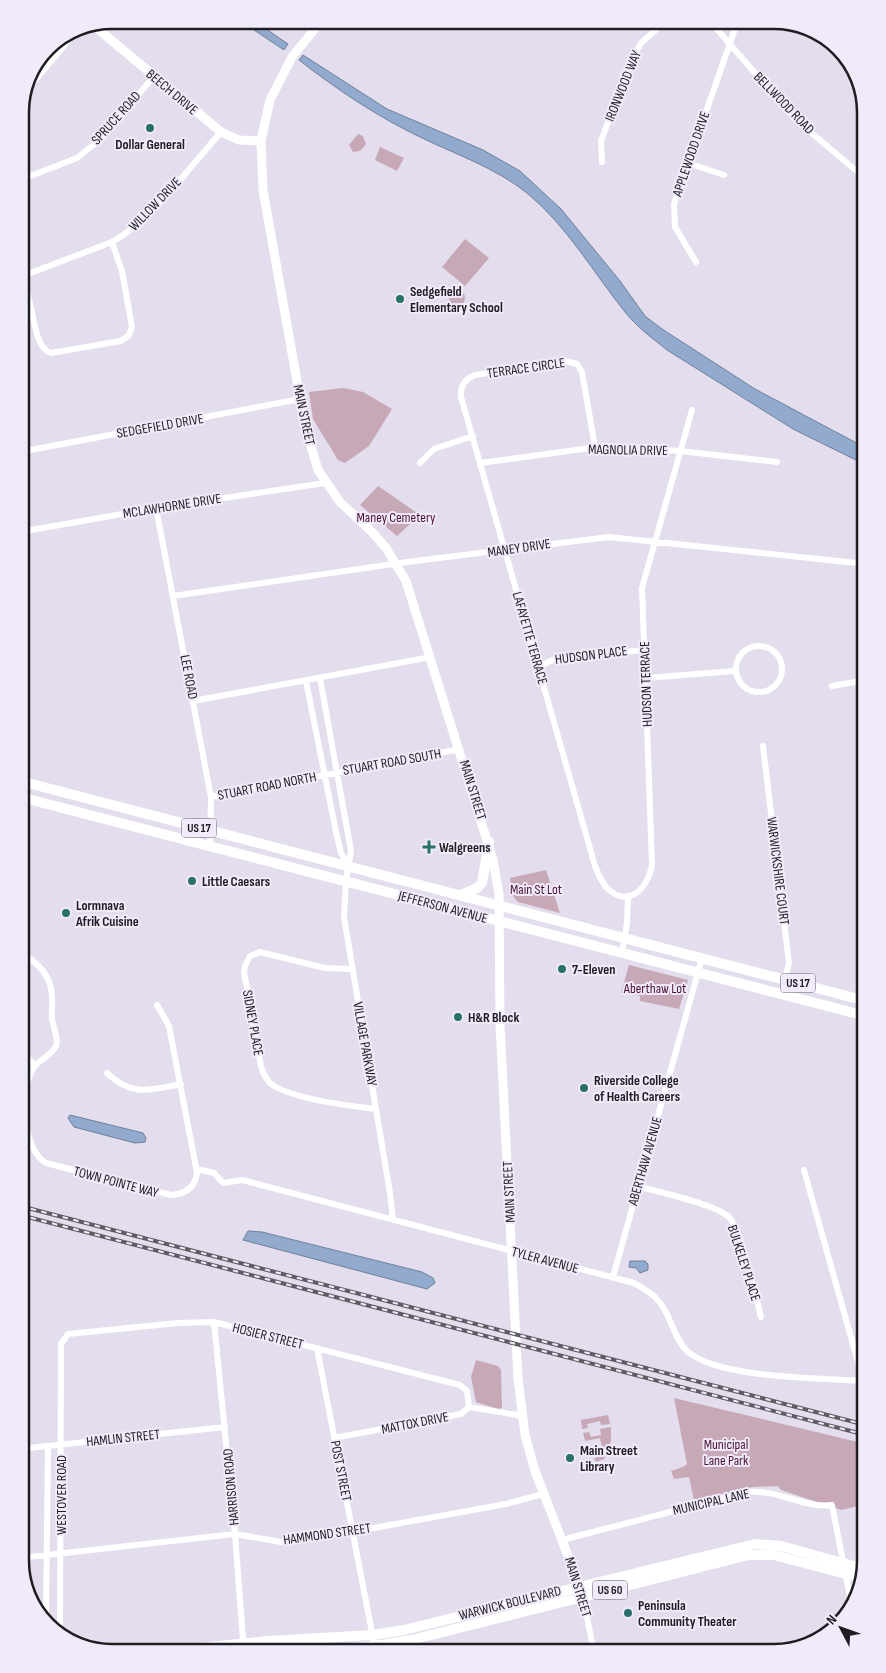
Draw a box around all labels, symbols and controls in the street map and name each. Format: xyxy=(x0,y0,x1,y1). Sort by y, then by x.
street label: IRONWOOD WAY xyxy=(601,48,645,124)
street label: BEECH DRIVE xyxy=(143,66,201,119)
street label: BELLWOOD ROAD xyxy=(750,68,818,138)
street label: SPRUCE ROAD xyxy=(88,88,144,148)
street label: APPLEWOOD DRIVE xyxy=(668,109,714,200)
marker: Dollar General xyxy=(144,122,156,134)
place label: Dollar General xyxy=(115,136,185,153)
street label: WILLOW DRIVE xyxy=(125,173,185,235)
place label: Sedgefield Elementary School xyxy=(410,283,503,316)
marker: Sedgefield Elementary School xyxy=(394,293,406,305)
street label: TERRACE CIRCLE xyxy=(486,354,566,382)
street label: MAIN STREET xyxy=(289,383,319,447)
street label: SEDGEFIELD DRIVE xyxy=(115,410,205,442)
street label: MAGNOLIA DRIVE xyxy=(588,441,668,459)
street label: MCLAWHORNE DRIVE xyxy=(122,490,222,522)
park label: Maney Cemetery xyxy=(356,509,436,526)
street label: MANEY DRIVE xyxy=(486,535,552,561)
street label: LAFAYETTE TERRACE xyxy=(509,590,551,687)
street label: HUDSON TERRACE xyxy=(636,641,656,727)
street label: HUDSON PLACE xyxy=(554,642,628,668)
street label: LEE ROAD xyxy=(176,653,202,701)
street label: STUART ROAD SOUTH xyxy=(342,745,442,779)
street label: MAIN STREET xyxy=(456,758,490,822)
street label: STUART ROAD NORTH xyxy=(216,768,318,804)
street label: WARWICKSHIRE COURT xyxy=(763,816,793,926)
road number: US 17 xyxy=(182,818,216,838)
place label: Walgreens xyxy=(439,839,491,856)
marker: Walgreens xyxy=(423,841,435,853)
place label: Little Caesars xyxy=(202,873,270,890)
marker: Little Caesars xyxy=(186,875,198,887)
park label: Main St Lot xyxy=(510,881,562,898)
street label: JEFFERSON AVENUE xyxy=(396,887,490,927)
place label: Lormnava Afrik Cuisine xyxy=(75,897,139,930)
marker: Lormnava Afrik Cuisine xyxy=(60,907,72,919)
place label: 7-Eleven xyxy=(572,961,615,978)
marker: 7-Eleven xyxy=(556,963,568,975)
road number: US 17 xyxy=(780,974,816,992)
park label: Aberthaw Lot xyxy=(623,980,686,997)
street label: SIDNEY PLACE xyxy=(239,989,267,1057)
street label: VILLAGE PARKWAY xyxy=(349,1001,381,1088)
place label: H&R Block xyxy=(468,1009,519,1026)
marker: H&R Block xyxy=(452,1011,464,1023)
place label: Riverside College of Health Careers xyxy=(594,1072,680,1105)
marker: Riverside College of Health Careers xyxy=(578,1082,590,1094)
street label: ABERTHAW AVENUE xyxy=(624,1114,666,1208)
street label: MAIN STREET xyxy=(499,1160,519,1223)
street label: TOWN POINTE WAY xyxy=(72,1163,160,1202)
street label: BULKELEY PLACE xyxy=(724,1223,764,1303)
street label: TYLER AVENUE xyxy=(510,1243,581,1277)
street label: HOSIER STREET xyxy=(231,1319,306,1353)
street label: MATTOX DRIVE xyxy=(380,1408,450,1438)
street label: HAMLIN STREET xyxy=(85,1426,161,1450)
park label: Municipal Lane Park xyxy=(704,1436,749,1469)
street label: POST STREET xyxy=(327,1439,355,1503)
place label: Main Street Library xyxy=(580,1442,638,1475)
street label: HARRISON ROAD xyxy=(219,1448,243,1526)
marker: Main Street Library xyxy=(564,1452,576,1464)
street label: WESTOVER ROAD xyxy=(53,1455,70,1535)
street label: MUNICIPAL LANE xyxy=(671,1485,751,1519)
street label: HAMMOND STREET xyxy=(282,1519,372,1549)
street label: MAIN STREET xyxy=(561,1555,595,1619)
road number: US 60 xyxy=(592,1580,628,1600)
street label: WARWICK BOULEVARD xyxy=(457,1582,563,1624)
place label: Peninsula Community Theater xyxy=(638,1597,737,1630)
north arrow xyxy=(816,1603,866,1653)
marker: Peninsula Community Theater xyxy=(622,1607,634,1619)
text: N xyxy=(823,1611,840,1628)

